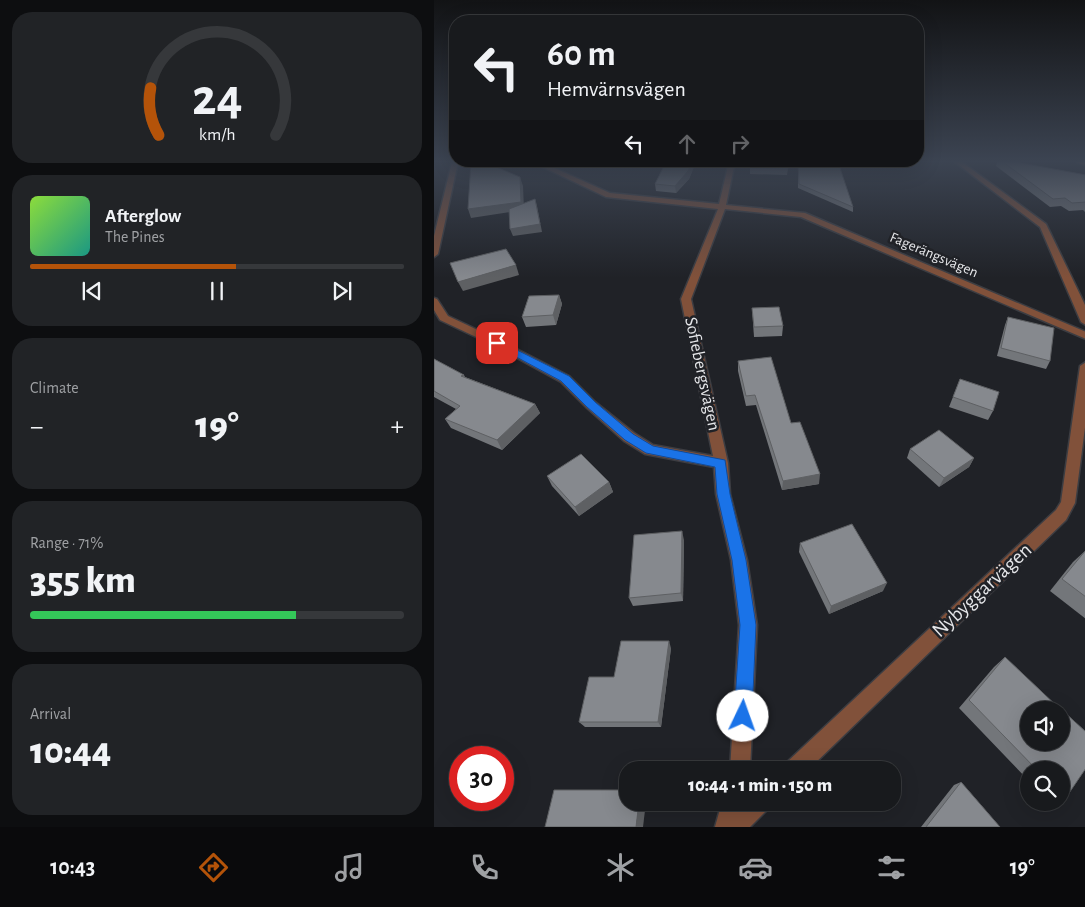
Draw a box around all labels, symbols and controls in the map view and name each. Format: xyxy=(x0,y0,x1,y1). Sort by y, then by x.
icon: left xyxy=(464,35,529,100)
text: 60 m xyxy=(547,37,616,72)
text: 24 xyxy=(192,72,242,124)
text: Hemvärnsvägen xyxy=(547,78,686,100)
text: km/h xyxy=(199,126,235,144)
icon: left xyxy=(620,130,648,158)
icon: ahead xyxy=(673,130,701,158)
icon: right xyxy=(726,130,754,158)
text: Afterglow xyxy=(105,207,181,226)
text: The Pines xyxy=(105,229,165,245)
street label: Fagerängsvägen xyxy=(888,230,980,280)
icon: previous xyxy=(78,277,106,305)
icon: pause xyxy=(203,277,231,305)
icon: next xyxy=(328,277,356,305)
street label: Sofiebergsvägen xyxy=(681,316,723,432)
pin xyxy=(476,322,518,364)
icon: arrive xyxy=(483,329,511,357)
text: Climate xyxy=(30,380,79,396)
text: 19° xyxy=(195,407,239,445)
text: − xyxy=(30,413,43,441)
text: + xyxy=(391,413,404,441)
text: Range · 71% xyxy=(30,535,104,551)
street label: Nybyggarvägen xyxy=(928,539,1036,641)
text: 355 km xyxy=(30,562,136,600)
position arrow xyxy=(716,689,768,741)
map controls xyxy=(1020,701,1070,811)
button: sound xyxy=(1020,701,1070,751)
text: Arrival xyxy=(30,706,71,722)
text: 10:44 xyxy=(30,733,111,771)
speed limit sign: 30 xyxy=(449,746,514,811)
button: search xyxy=(1020,761,1070,811)
text: 10:44 · 1 min · 150 m xyxy=(688,776,832,795)
icon: directions xyxy=(196,850,231,885)
icon: music xyxy=(332,850,367,885)
icon: phone xyxy=(467,850,502,885)
icon: climate xyxy=(603,850,638,885)
icon: car xyxy=(738,850,773,885)
icon: filters xyxy=(874,850,909,885)
text: 10:43 xyxy=(50,856,95,878)
text: 19° xyxy=(1010,856,1035,878)

